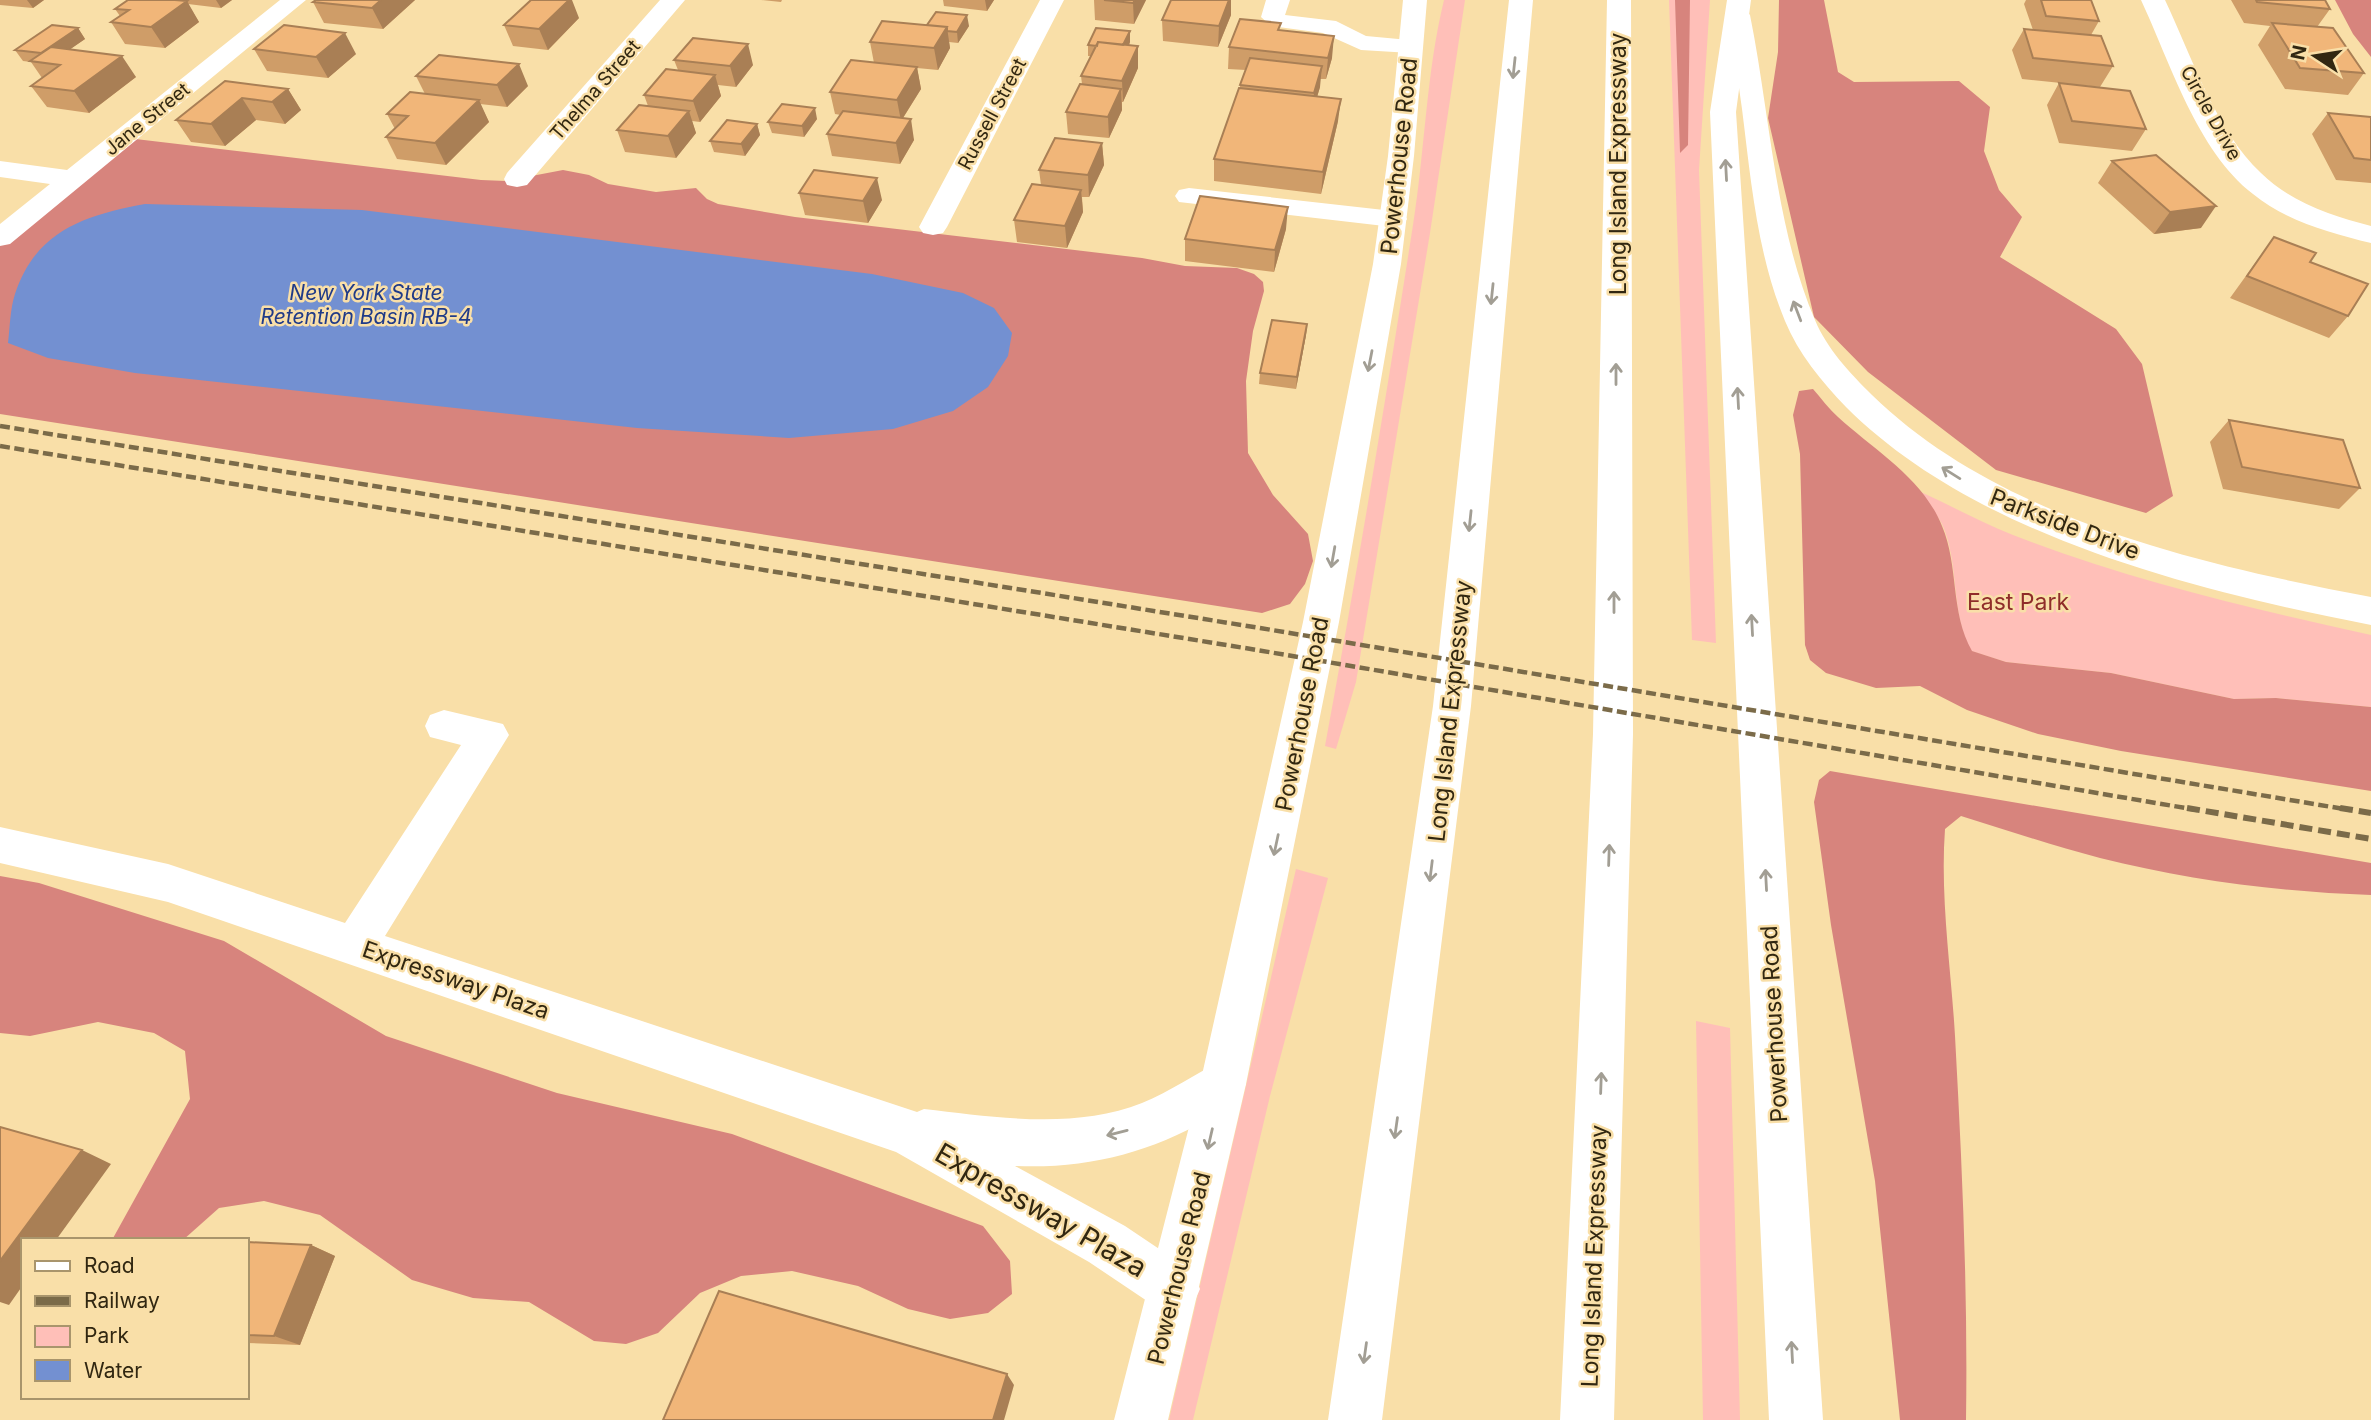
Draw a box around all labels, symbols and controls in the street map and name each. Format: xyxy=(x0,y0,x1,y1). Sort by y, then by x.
north arrow xyxy=(2280,21,2350,91)
street label: Long Island Expressway xyxy=(1604,33,1632,295)
street label: Thelma Street xyxy=(545,35,645,145)
text: N xyxy=(2286,43,2312,62)
street label: Russell Street xyxy=(953,54,1031,174)
street label: Powerhouse Road xyxy=(1375,56,1423,256)
one-way arrow xyxy=(1507,56,1520,79)
street label: Circle Drive xyxy=(2176,62,2246,164)
street label: Jane Street xyxy=(100,78,194,160)
one-way arrow xyxy=(1720,159,1733,182)
water label: New York State Retention Basin RB-4 xyxy=(260,280,472,329)
one-way arrow xyxy=(1485,283,1498,305)
one-way arrow xyxy=(1789,301,1802,323)
one-way arrow xyxy=(1362,349,1376,372)
one-way arrow xyxy=(1609,363,1623,386)
one-way arrow xyxy=(1731,387,1744,409)
one-way arrow xyxy=(1941,466,1961,480)
street label: Parkside Drive xyxy=(1986,483,2144,565)
one-way arrow xyxy=(1463,509,1476,532)
one-way arrow xyxy=(1326,545,1339,568)
street label: Long Island Expressway xyxy=(1422,579,1478,843)
park label: East Park xyxy=(1967,588,2069,616)
one-way arrow xyxy=(1607,590,1621,613)
one-way arrow xyxy=(1745,614,1758,637)
street label: Powerhouse Road xyxy=(1269,615,1335,813)
one-way arrow xyxy=(1268,833,1282,856)
one-way arrow xyxy=(1603,844,1616,867)
one-way arrow xyxy=(1425,859,1438,882)
one-way arrow xyxy=(1760,869,1773,892)
street label: Powerhouse Road xyxy=(1755,925,1793,1123)
street label: Expressway Plaza xyxy=(359,935,553,1025)
one-way arrow xyxy=(1595,1071,1608,1094)
one-way arrow xyxy=(1389,1116,1402,1139)
street label: Long Island Expressway xyxy=(1575,1124,1613,1388)
one-way arrow xyxy=(1106,1127,1128,1140)
one-way arrow xyxy=(1203,1127,1216,1150)
street label: Expressway Plaza xyxy=(929,1136,1153,1284)
street label: Powerhouse Road xyxy=(1142,1169,1216,1367)
legend xyxy=(21,1238,248,1399)
text: Road xyxy=(84,1253,135,1278)
text: Railway xyxy=(84,1288,160,1313)
text: Park xyxy=(84,1323,129,1348)
one-way arrow xyxy=(1786,1341,1799,1364)
one-way arrow xyxy=(1358,1342,1371,1364)
text: Water xyxy=(84,1358,142,1383)

